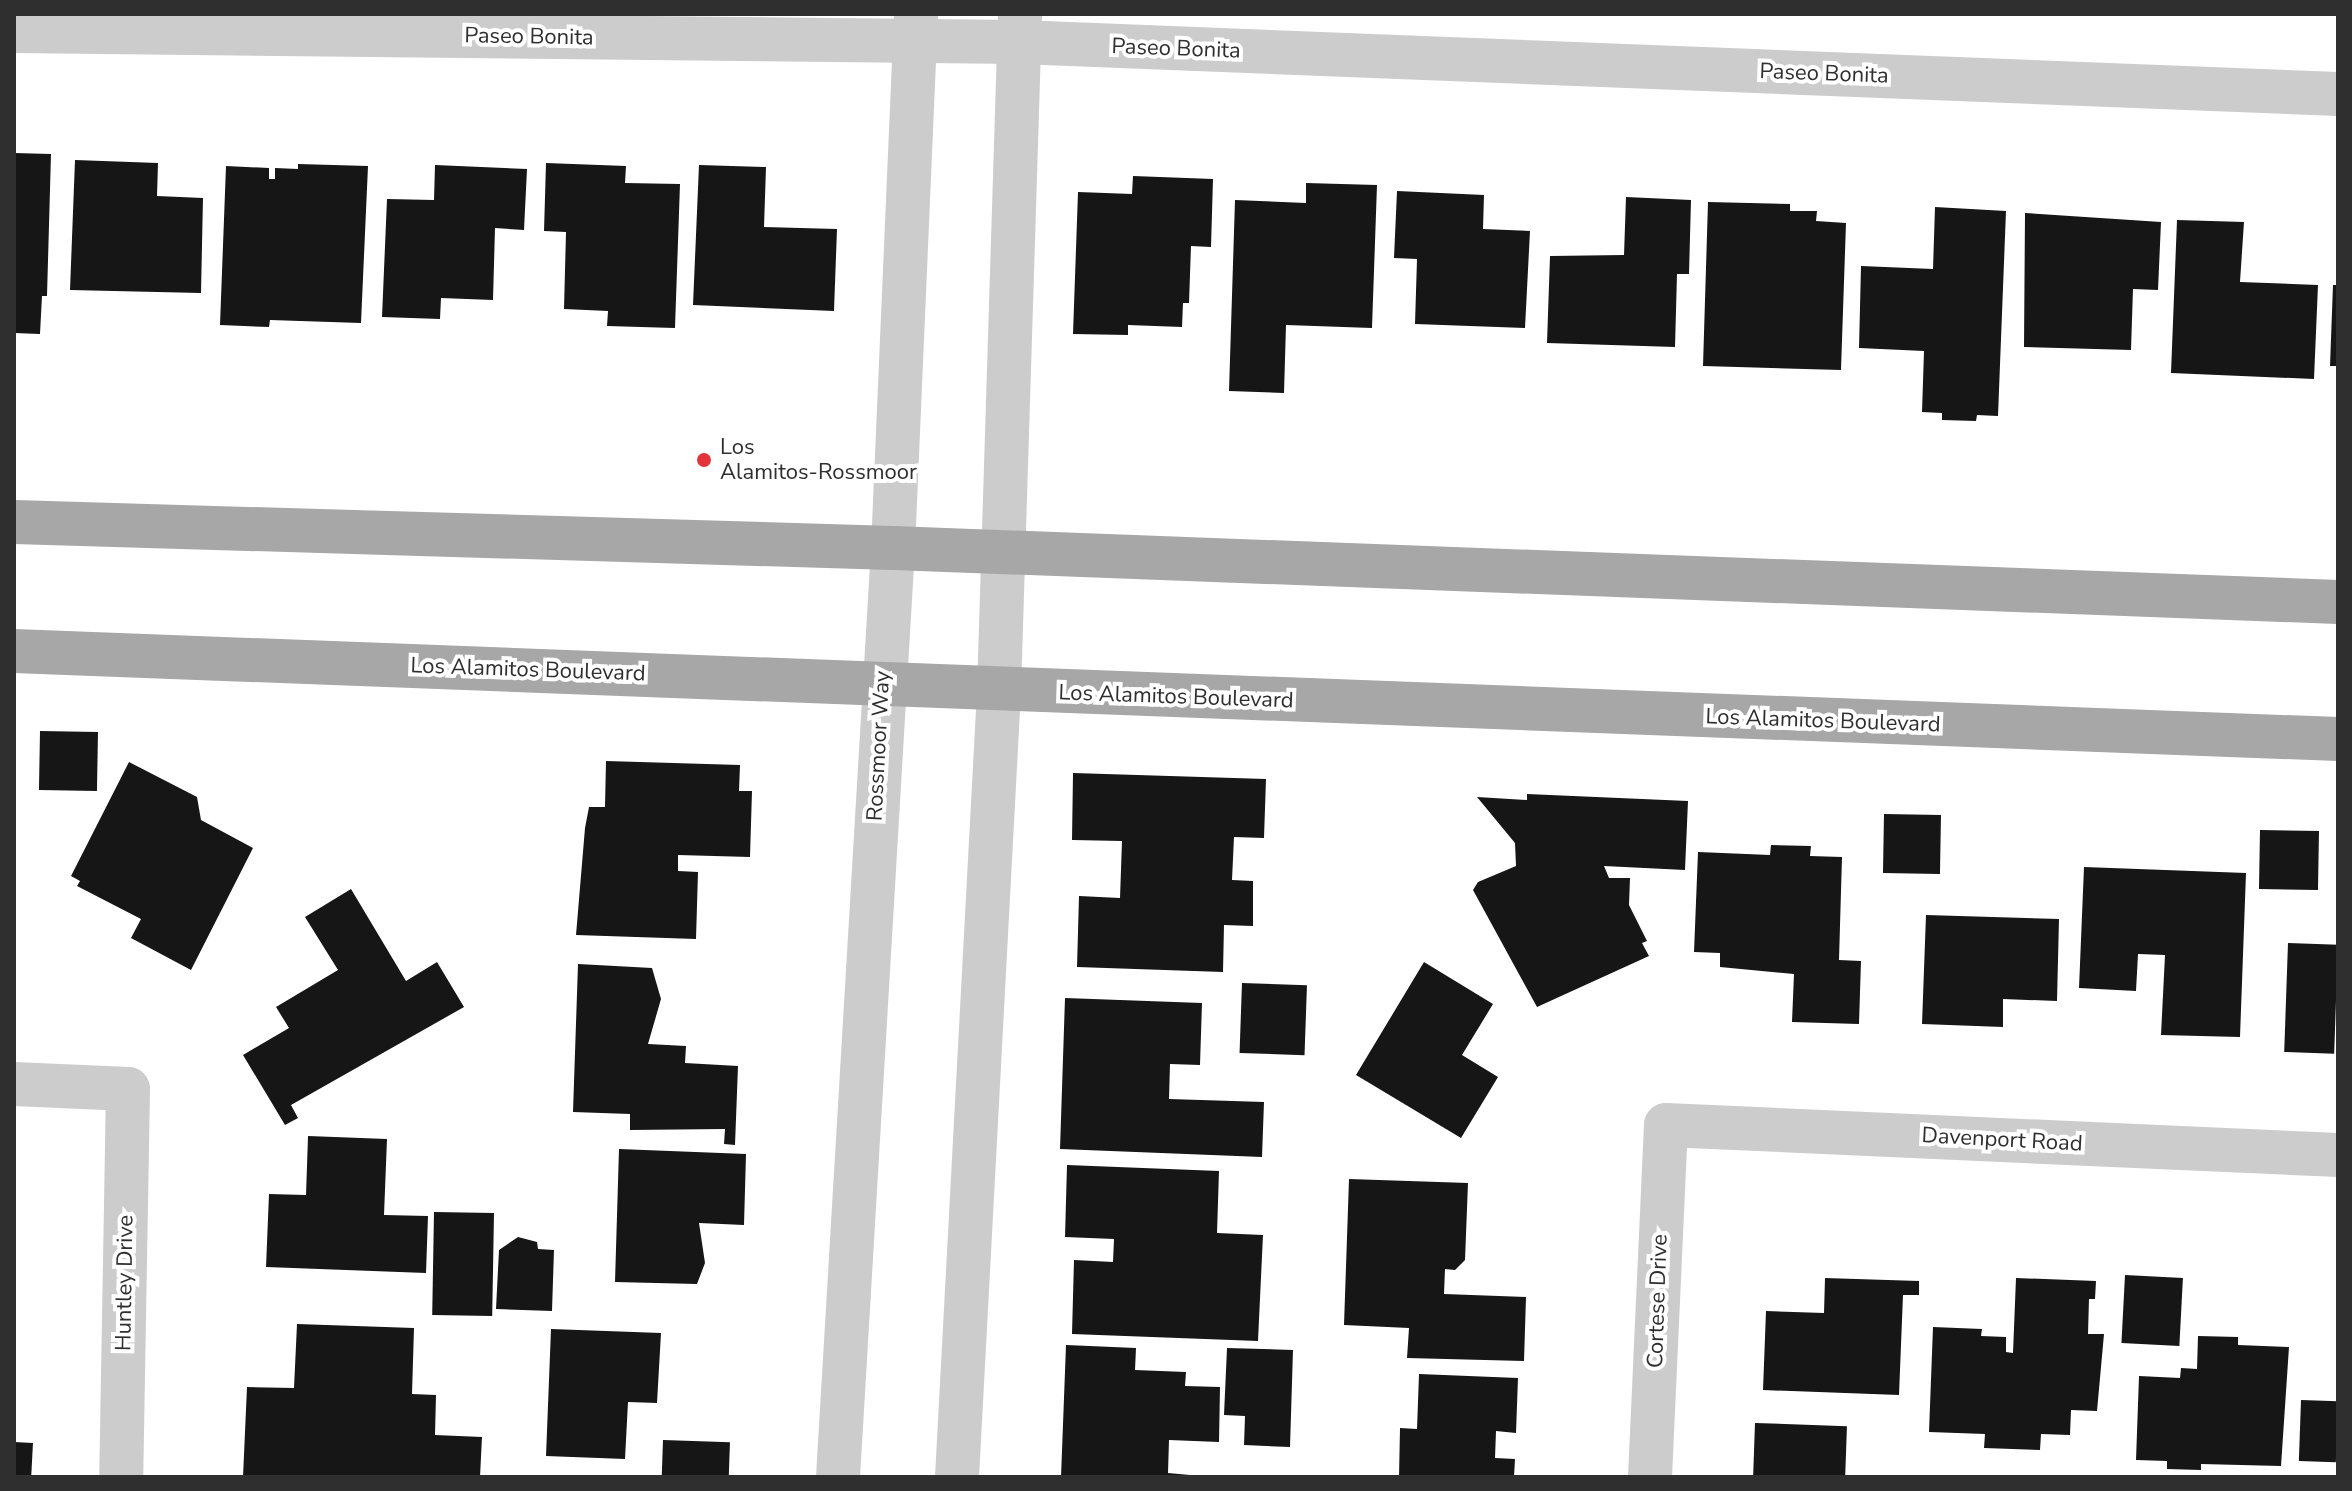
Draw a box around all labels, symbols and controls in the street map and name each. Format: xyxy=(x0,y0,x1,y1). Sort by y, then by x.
street label: Paseo Bonita xyxy=(464,23,594,51)
street label: Paseo Bonita xyxy=(1111,34,1241,64)
street label: Paseo Bonita xyxy=(1759,59,1889,89)
place label: Los Alamitos-Rossmoor xyxy=(720,434,917,486)
marker: Los Alamitos-Rossmoor xyxy=(695,451,713,469)
street label: Los Alamitos Boulevard xyxy=(410,653,646,687)
street label: Rossmoor Way xyxy=(862,670,896,822)
street label: Los Alamitos Boulevard xyxy=(1058,680,1294,714)
street label: Los Alamitos Boulevard xyxy=(1705,704,1941,738)
street label: Davenport Road xyxy=(1921,1123,2083,1157)
street label: Huntley Drive xyxy=(111,1215,139,1351)
street label: Cortese Drive xyxy=(1642,1234,1674,1368)

